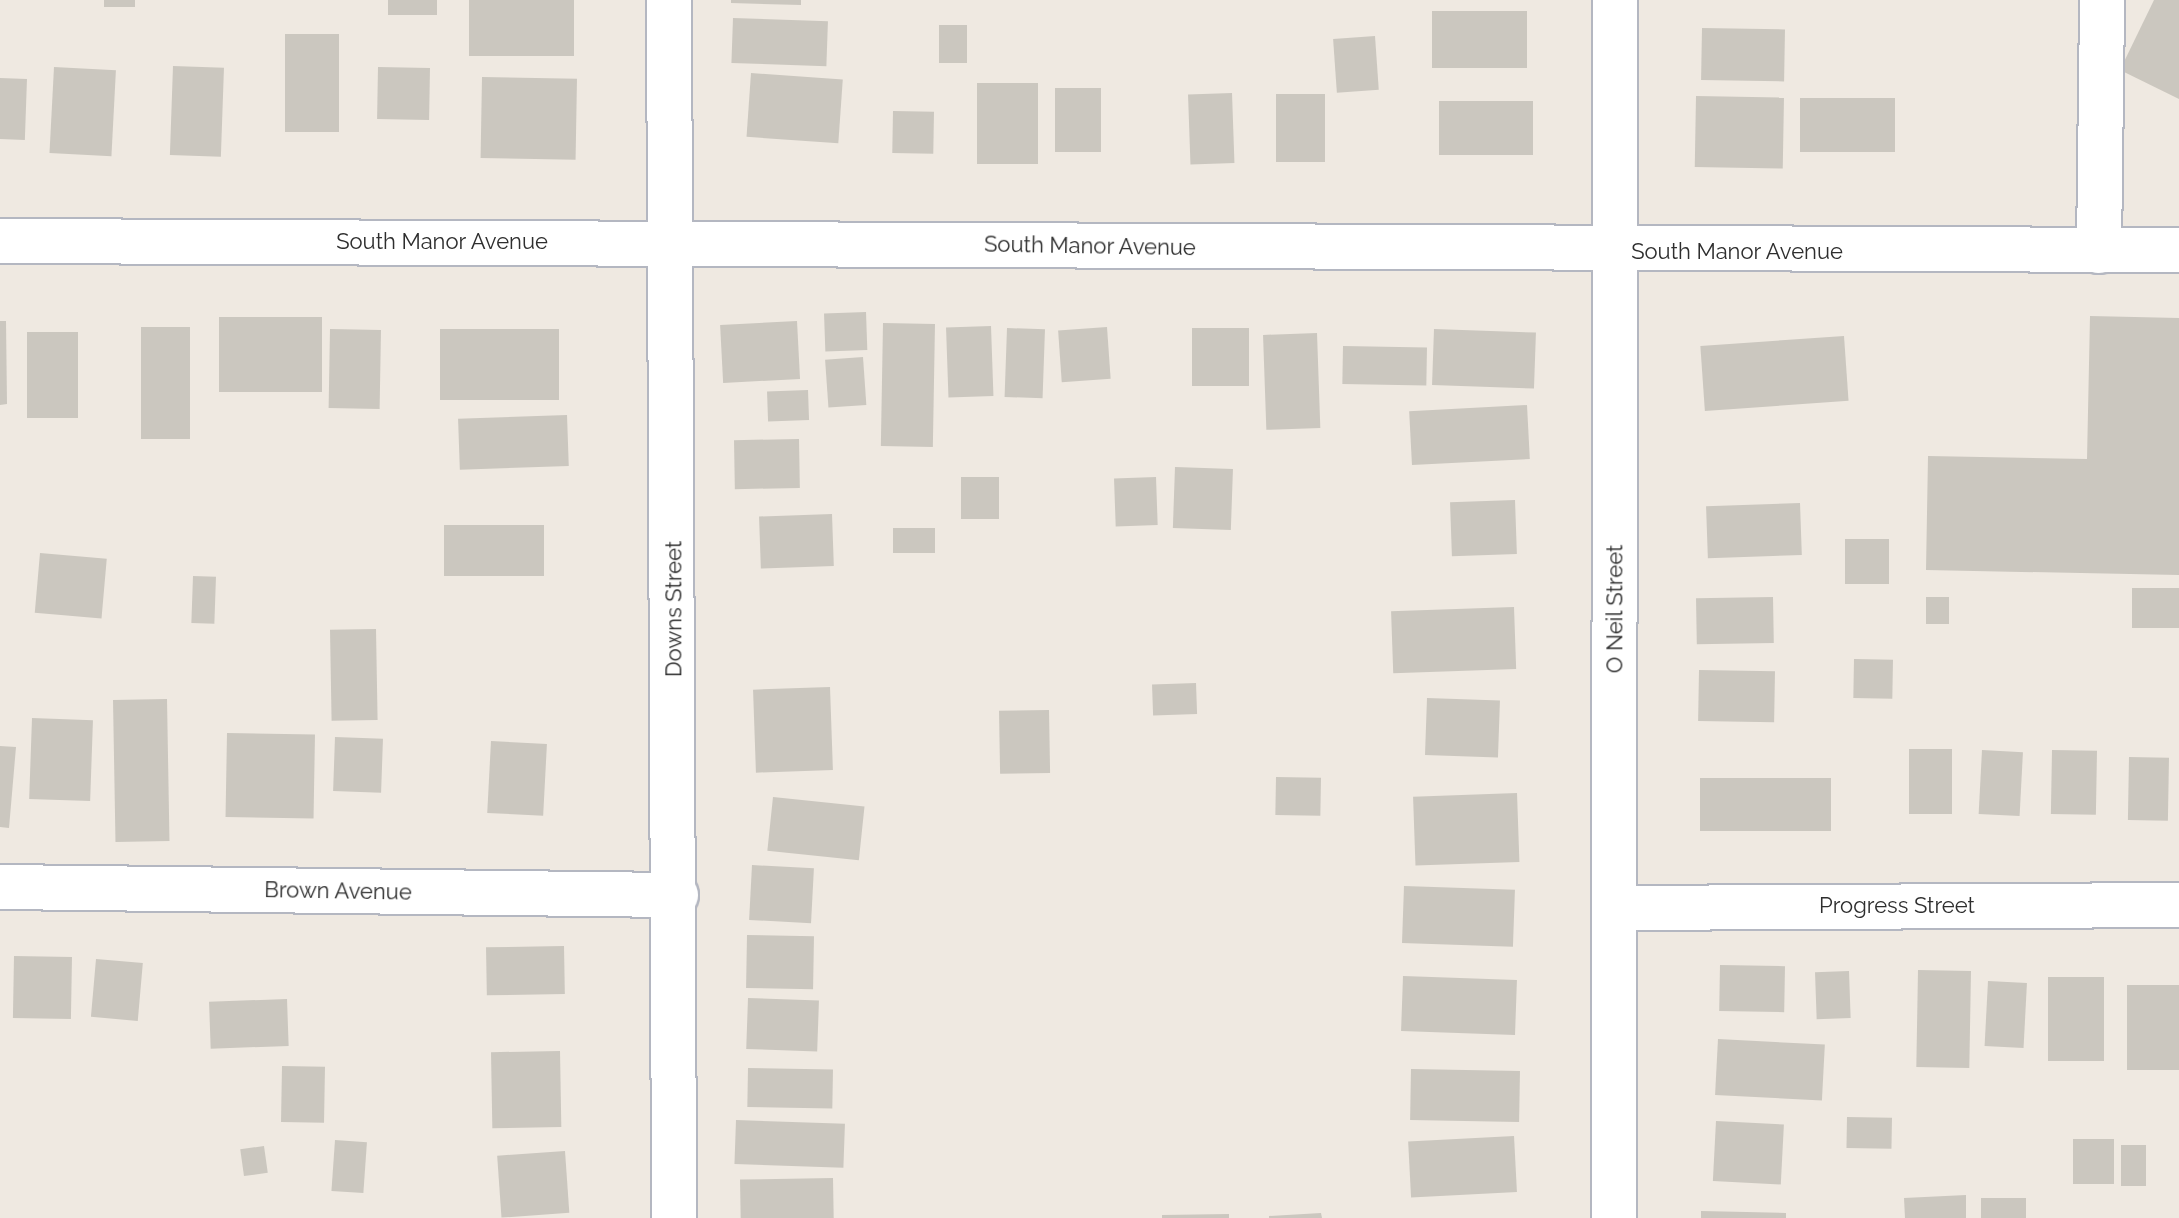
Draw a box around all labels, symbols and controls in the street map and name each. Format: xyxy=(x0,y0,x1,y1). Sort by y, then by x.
street label: South Manor Avenue xyxy=(336,229,548,255)
street label: South Manor Avenue xyxy=(983,231,1197,261)
street label: South Manor Avenue xyxy=(1631,239,1843,265)
street label: Downs Street xyxy=(661,541,687,677)
street label: O Neil Street xyxy=(1602,544,1628,674)
street label: Brown Avenue xyxy=(264,877,412,905)
street label: Progress Street xyxy=(1819,893,1975,919)

